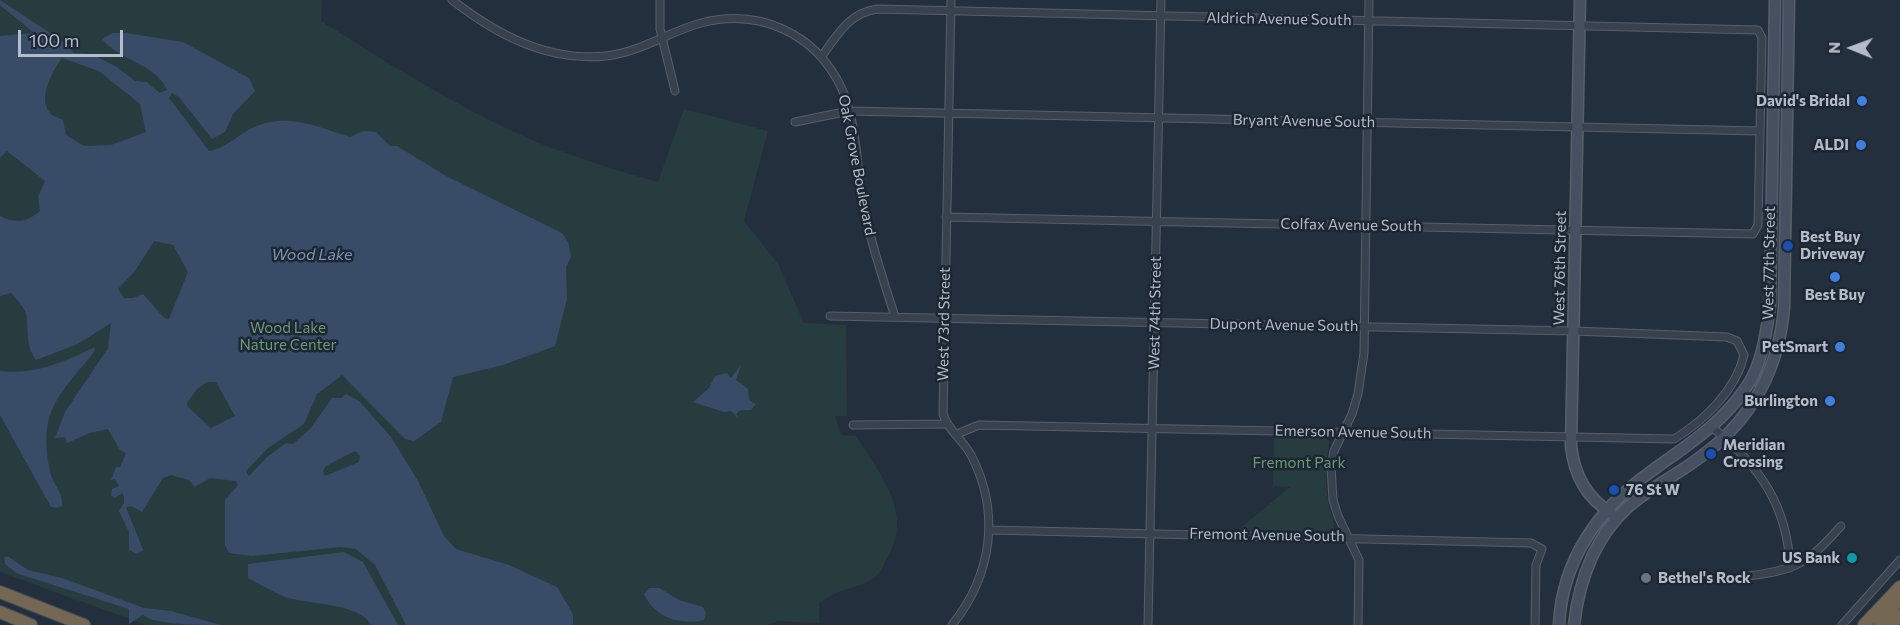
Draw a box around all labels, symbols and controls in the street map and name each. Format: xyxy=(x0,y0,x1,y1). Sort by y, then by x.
street label: Aldrich Avenue South xyxy=(1206,9,1352,29)
scale bar xyxy=(21,18,126,56)
north arrow xyxy=(1822,18,1882,78)
text: 100 m xyxy=(29,29,79,51)
text: N xyxy=(1824,42,1843,54)
place label: David's Bridal xyxy=(1756,92,1850,110)
street label: Oak Grove Boulevard xyxy=(835,93,879,237)
marker: David's Bridal xyxy=(1855,94,1869,108)
street label: Bryant Avenue South xyxy=(1233,111,1375,131)
place label: ALDI xyxy=(1814,136,1849,154)
marker: ALDI xyxy=(1854,138,1868,152)
street label: West 77th Street xyxy=(1759,206,1779,320)
street label: West 76th Street xyxy=(1550,210,1570,326)
street label: Colfax Avenue South xyxy=(1280,215,1422,235)
place label: Best Buy Driveway xyxy=(1800,228,1865,263)
marker: Best Buy Driveway xyxy=(1781,239,1795,253)
water label: Wood Lake xyxy=(271,245,353,265)
street label: West 74th Street xyxy=(1145,256,1165,370)
street label: West 73rd Street xyxy=(934,267,954,381)
marker: Best Buy xyxy=(1828,270,1842,284)
place label: Best Buy xyxy=(1805,286,1865,304)
street label: Dupont Avenue South xyxy=(1210,315,1358,335)
park label: Wood Lake Nature Center xyxy=(240,319,336,354)
place label: PetSmart xyxy=(1762,338,1828,356)
marker: PetSmart xyxy=(1833,340,1847,354)
place label: Burlington xyxy=(1744,392,1818,410)
marker: Burlington xyxy=(1823,394,1837,408)
street label: Emerson Avenue South xyxy=(1275,422,1431,442)
place label: Meridian Crossing xyxy=(1723,436,1785,471)
marker: Meridian Crossing xyxy=(1704,447,1718,461)
park label: Fremont Park xyxy=(1252,454,1346,472)
place label: 76 St W xyxy=(1626,481,1680,499)
marker: 76 St W xyxy=(1607,483,1621,497)
street label: Fremont Avenue South xyxy=(1189,525,1345,545)
place label: US Bank xyxy=(1782,549,1840,567)
marker: US Bank xyxy=(1845,551,1859,565)
place label: Bethel's Rock xyxy=(1658,569,1751,587)
marker: Bethel's Rock xyxy=(1639,571,1653,585)

